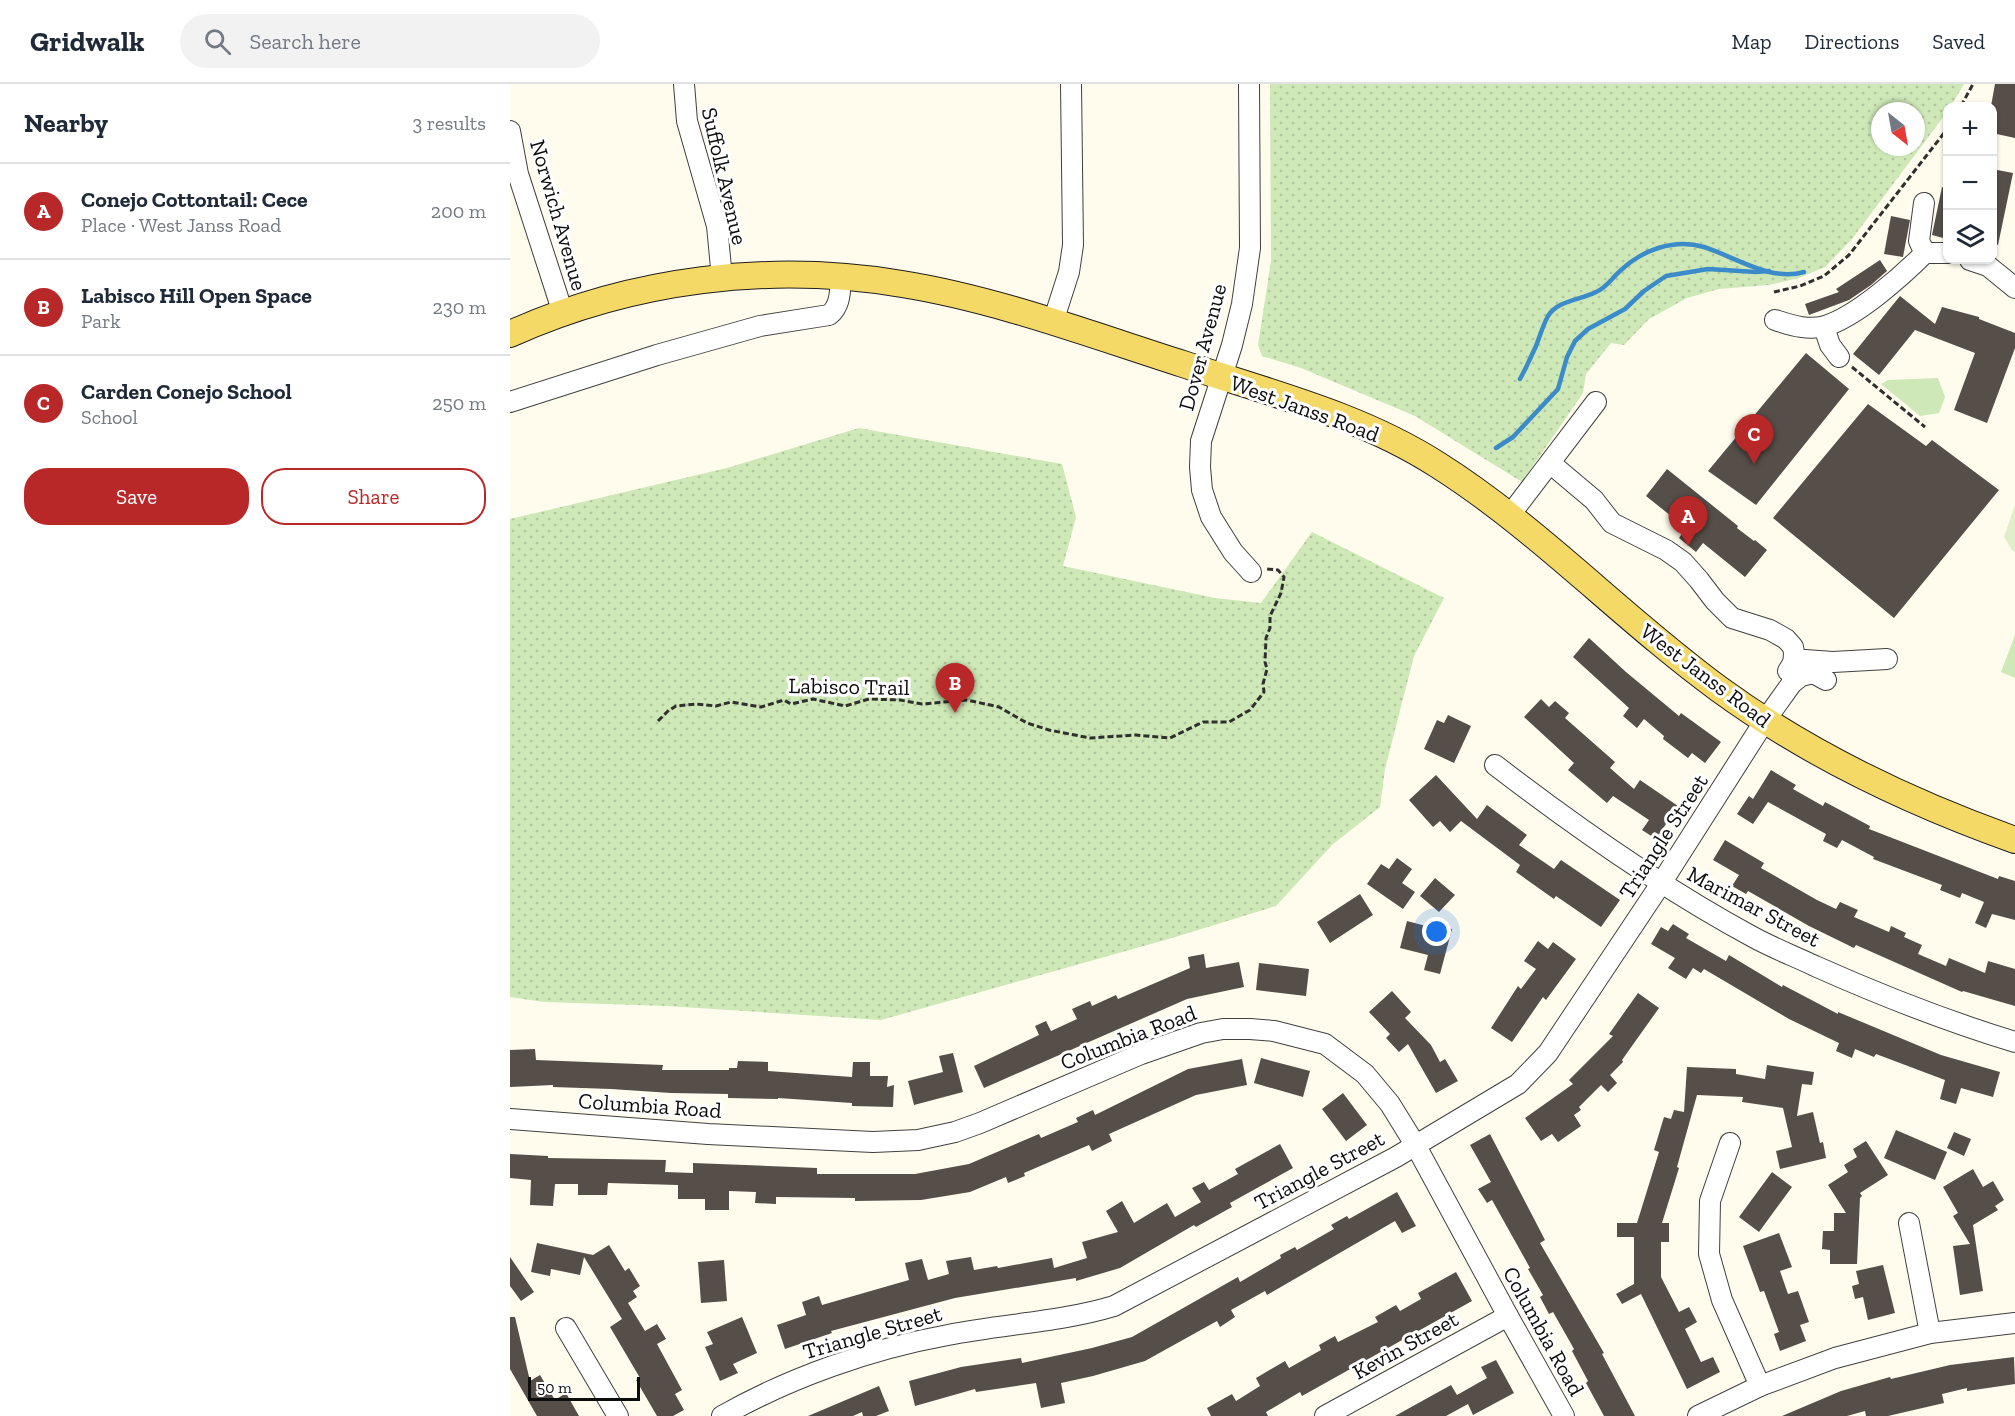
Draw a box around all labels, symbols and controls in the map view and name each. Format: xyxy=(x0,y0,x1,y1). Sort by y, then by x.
search box xyxy=(180,14,600,68)
text: Gridwalk xyxy=(30,25,144,58)
icon: search xyxy=(201,25,234,58)
text: Search here xyxy=(249,28,361,55)
text: Map xyxy=(1732,29,1772,54)
text: Directions xyxy=(1805,29,1899,54)
text: Saved xyxy=(1932,29,1985,54)
north arrow xyxy=(1871,102,1925,156)
map controls xyxy=(1943,102,1997,264)
button: + xyxy=(1943,102,1997,156)
street label: Suffolk Avenue xyxy=(696,105,753,247)
text: Nearby xyxy=(24,107,108,139)
text: 3 results xyxy=(412,111,486,135)
street label: Norwich Avenue xyxy=(524,137,593,294)
button: − xyxy=(1943,156,1997,210)
text: Conejo Cottontail: Cece xyxy=(81,186,308,213)
text: A xyxy=(37,199,50,223)
text: 200 m xyxy=(431,199,486,223)
button: layers xyxy=(1943,210,1997,264)
text: Place · West Janss Road xyxy=(81,213,281,237)
street label: Dover Avenue xyxy=(1173,281,1232,414)
text: Labisco Hill Open Space xyxy=(81,282,312,309)
text: B xyxy=(37,295,50,319)
text: 230 m xyxy=(433,295,486,319)
text: Park xyxy=(81,309,121,333)
street label: West Janss Road xyxy=(1227,369,1383,448)
text: Carden Conejo School xyxy=(81,378,292,405)
text: C xyxy=(37,391,50,415)
text: 250 m xyxy=(432,391,486,415)
text: School xyxy=(81,405,138,429)
pin: C xyxy=(1734,414,1774,464)
button: Save xyxy=(24,468,249,525)
button: Share xyxy=(261,468,486,525)
pin: A xyxy=(1668,496,1708,546)
street label: West Janss Road xyxy=(1635,618,1776,733)
pin: B xyxy=(936,664,974,713)
street label: Labisco Trail xyxy=(788,672,910,701)
street label: Triangle Street xyxy=(1613,768,1714,904)
street label: Marimar Street xyxy=(1683,860,1826,953)
your location xyxy=(1422,917,1451,946)
street label: Columbia Road xyxy=(1056,999,1200,1076)
street label: Columbia Road xyxy=(577,1087,722,1124)
street label: Triangle Street xyxy=(1250,1125,1390,1216)
street label: Columbia Road xyxy=(1497,1262,1590,1401)
street label: Triangle Street xyxy=(800,1300,945,1365)
street label: Kevin Street xyxy=(1348,1305,1463,1385)
scale bar xyxy=(528,1374,640,1402)
text: 50 m xyxy=(537,1378,572,1397)

